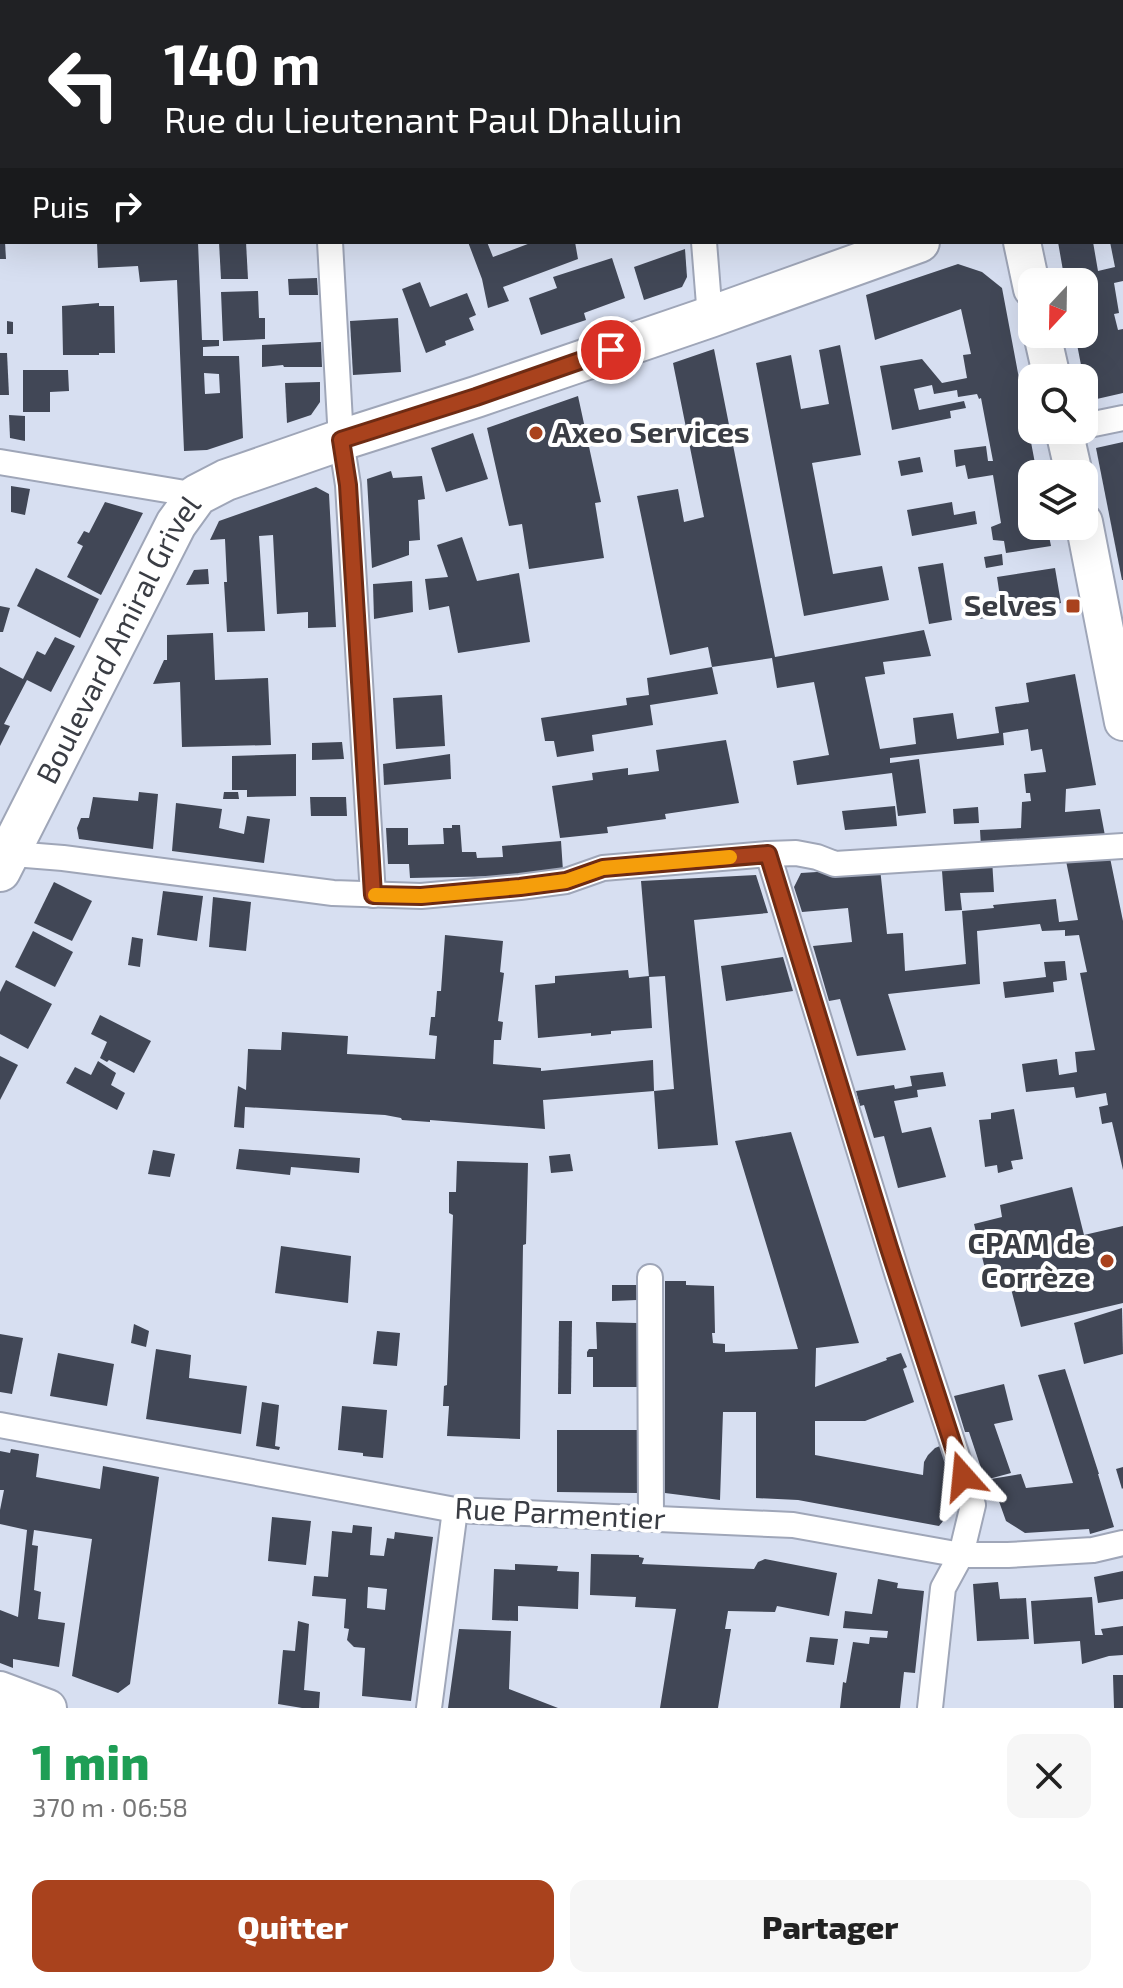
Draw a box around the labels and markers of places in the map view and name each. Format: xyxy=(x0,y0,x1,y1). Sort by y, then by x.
pin xyxy=(577,316,645,384)
place label: Axeo Services xyxy=(552,413,750,449)
marker: Axeo Services xyxy=(527,424,545,442)
place label: Selves xyxy=(964,586,1057,622)
marker: Selves xyxy=(1064,597,1082,615)
place label: CPAM de Corrèze xyxy=(967,1224,1091,1294)
marker: CPAM de Corrèze xyxy=(1098,1252,1116,1270)

